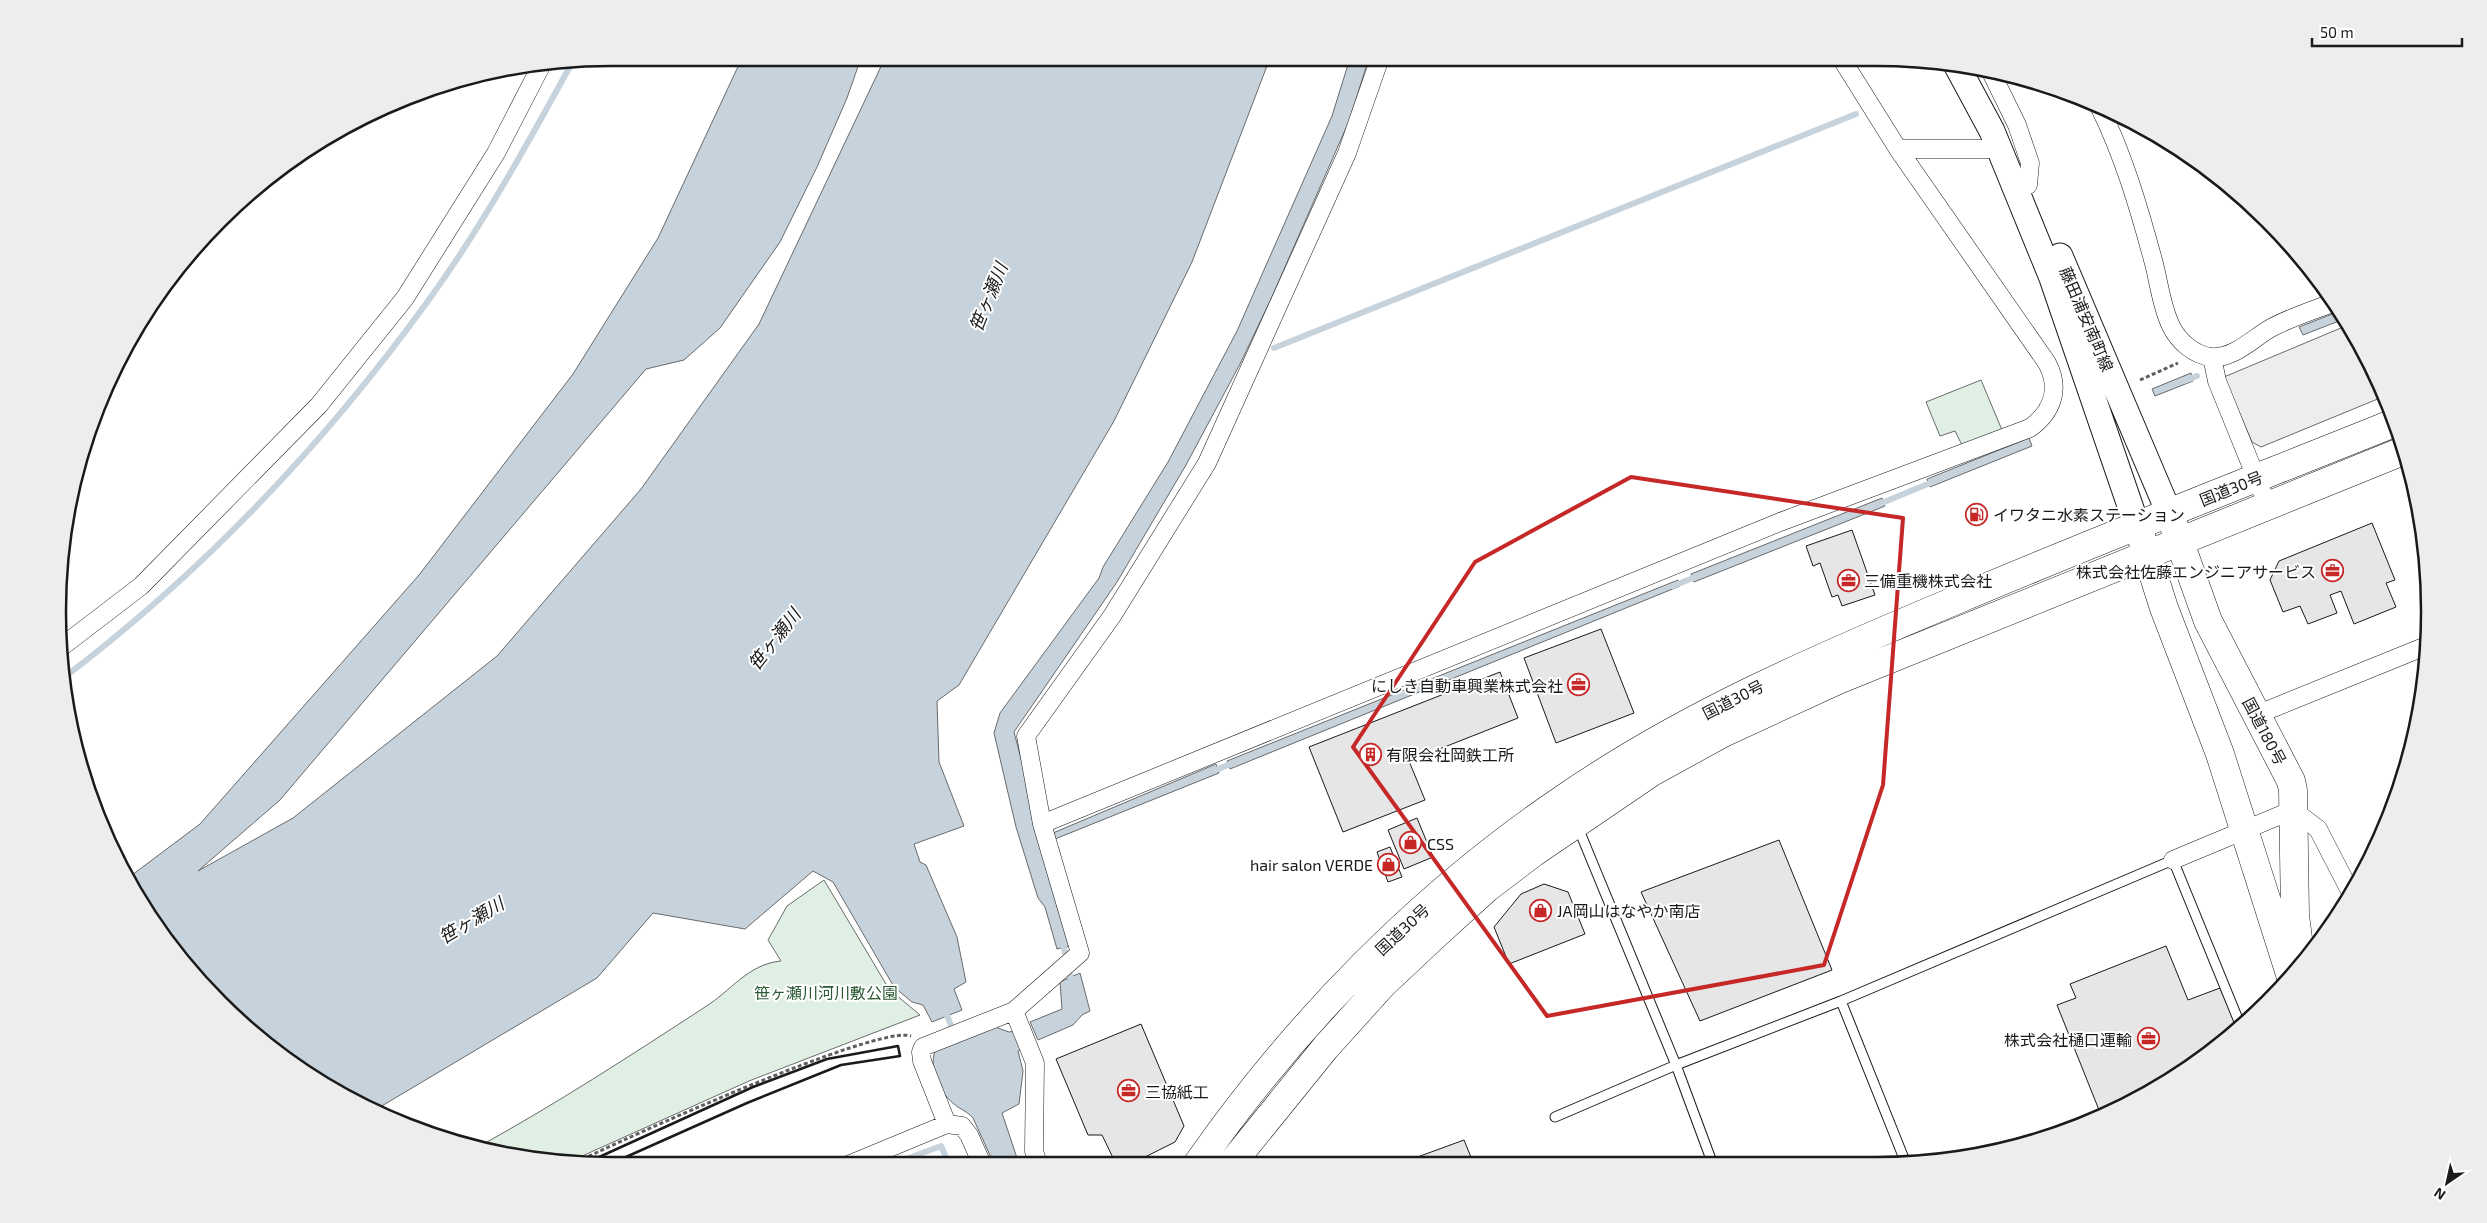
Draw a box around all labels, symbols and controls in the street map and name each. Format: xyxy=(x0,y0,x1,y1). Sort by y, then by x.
scale bar xyxy=(2312,15,2462,47)
text: 50 m xyxy=(2320,23,2354,41)
water label: 笹ヶ瀬川 xyxy=(964,258,1012,334)
street label: 藤田浦安南町線 xyxy=(2056,264,2118,374)
street label: 国道30号 xyxy=(2197,467,2265,509)
fuel station icon: イワタニ水素ステーション xyxy=(1965,502,1989,526)
place label: イワタニ水素ステーション xyxy=(1993,505,2185,524)
office icon: 株式会社佐藤エンジニアサービス xyxy=(2320,559,2344,583)
place label: 株式会社佐藤エンジニアサービス xyxy=(2076,562,2316,581)
office icon: 三備重機株式会社 xyxy=(1836,568,1860,592)
place label: 三備重機株式会社 xyxy=(1864,571,1992,590)
water label: 笹ヶ瀬川 xyxy=(743,602,806,674)
office icon: にしき自動車興業株式会社 xyxy=(1567,673,1591,697)
street label: 国道30号 xyxy=(1699,675,1767,723)
place label: にしき自動車興業株式会社 xyxy=(1371,676,1563,695)
street label: 国道180号 xyxy=(2239,694,2291,768)
building icon: 有限会社岡鉄工所 xyxy=(1358,742,1382,766)
place label: 有限会社岡鉄工所 xyxy=(1386,745,1514,764)
shop icon: CSS xyxy=(1399,831,1423,855)
place label: CSS xyxy=(1427,834,1454,853)
shop icon: hair salon VERDE xyxy=(1377,852,1401,876)
place label: hair salon VERDE xyxy=(1250,855,1373,874)
water label: 笹ヶ瀬川 xyxy=(434,891,509,948)
shop icon: JA岡山はなやか南店 xyxy=(1529,898,1553,922)
street label: 国道30号 xyxy=(1371,899,1433,959)
place label: JA岡山はなやか南店 xyxy=(1557,901,1700,920)
park label: 笹ヶ瀬川河川敷公園 xyxy=(754,983,898,1002)
office icon: 株式会社樋口運輸 xyxy=(2136,1027,2160,1051)
place label: 株式会社樋口運輸 xyxy=(2004,1030,2132,1049)
office icon: 三協紙工 xyxy=(1117,1079,1141,1103)
place label: 三協紙工 xyxy=(1145,1082,1209,1101)
north arrow xyxy=(2422,1158,2472,1208)
text: N xyxy=(2431,1184,2448,1204)

